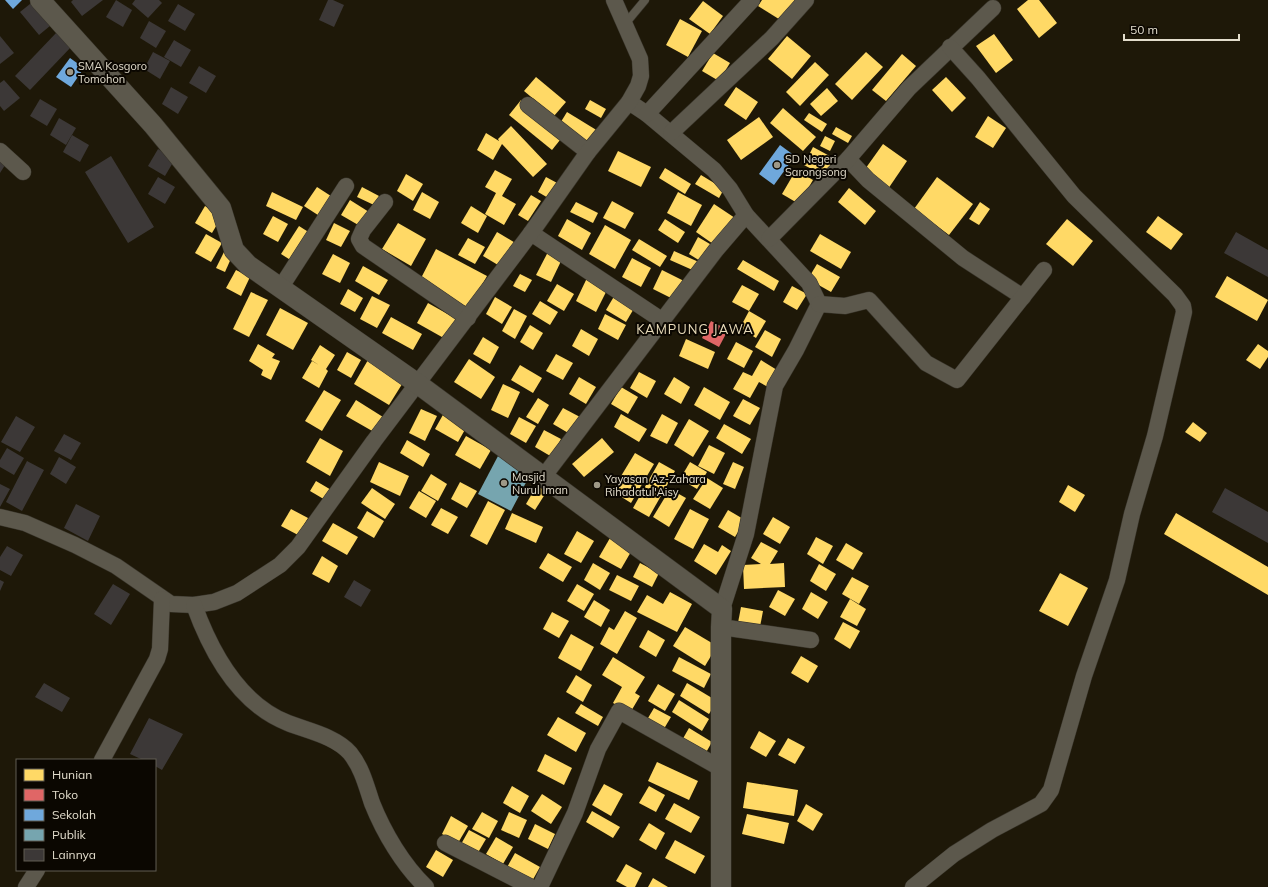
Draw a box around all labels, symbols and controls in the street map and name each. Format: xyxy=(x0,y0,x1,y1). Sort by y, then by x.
scale bar xyxy=(1124,16,1239,42)
text: 50 m xyxy=(1130,22,1158,37)
place label: SMA Kosgoro Tomohon xyxy=(78,59,147,86)
marker: SMA Kosgoro Tomohon xyxy=(65,67,75,77)
place label: SD Negeri Sarongsong xyxy=(785,152,847,179)
marker: SD Negeri Sarongsong xyxy=(772,160,782,170)
district label: KAMPUNG JAWA xyxy=(636,321,754,337)
place label: Masjid Nurul Iman xyxy=(512,470,568,497)
place label: Yayasan Az-Zahara Rihadatul'Aisy xyxy=(604,472,706,499)
marker: Masjid Nurul Iman xyxy=(499,478,509,488)
marker: Yayasan Az-Zahara Rihadatul'Aisy xyxy=(592,480,602,490)
legend xyxy=(16,759,156,871)
text: Hunian xyxy=(52,767,92,782)
text: Toko xyxy=(52,787,78,802)
text: Sekolah xyxy=(52,807,96,822)
text: Publik xyxy=(52,827,87,842)
text: Lainnya xyxy=(52,847,96,862)

